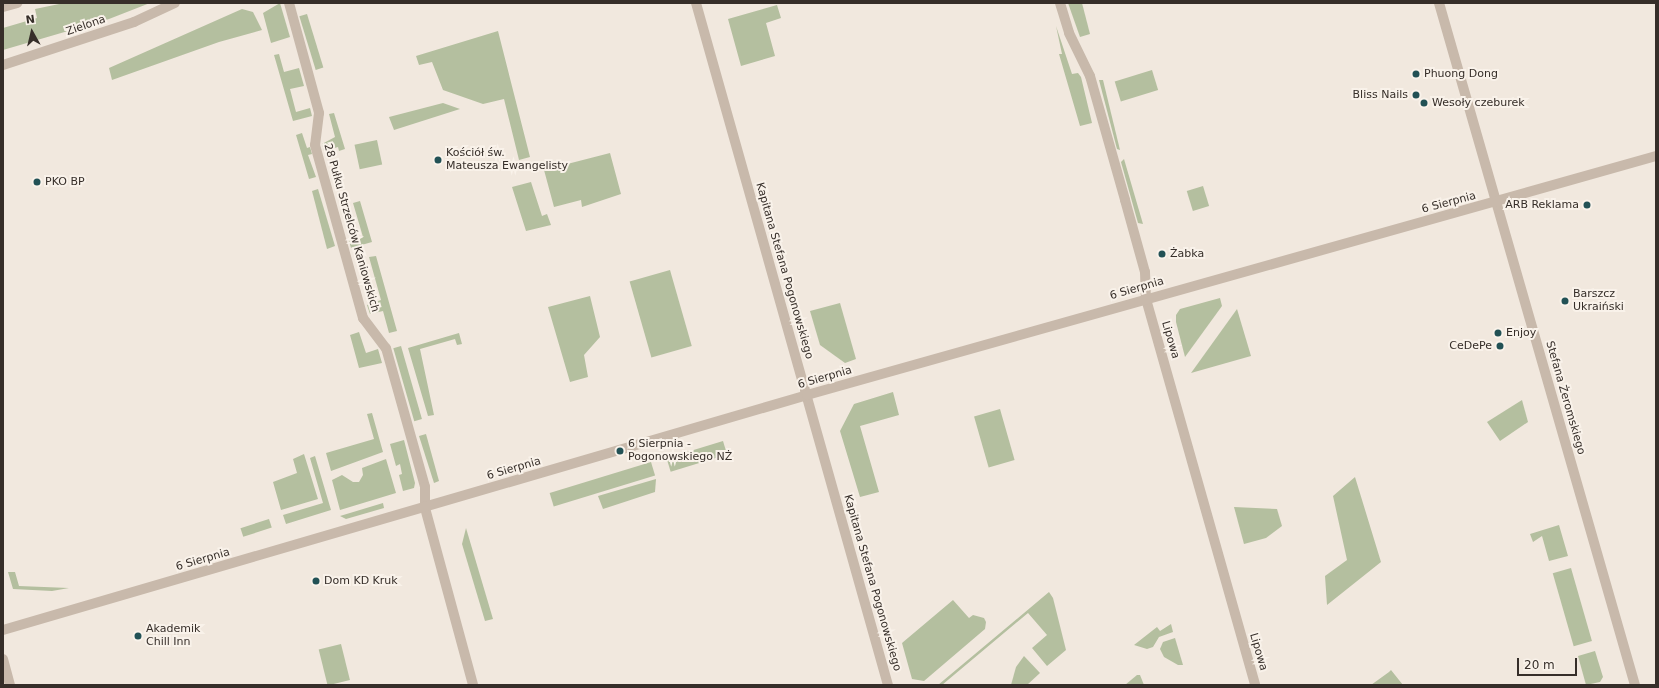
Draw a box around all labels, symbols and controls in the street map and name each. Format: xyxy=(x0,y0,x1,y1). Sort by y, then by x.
north arrow xyxy=(12,12,52,52)
text: N xyxy=(25,13,36,27)
street label: Zielona xyxy=(65,13,107,39)
place label: Phuong Dong xyxy=(1424,67,1498,81)
marker: Phuong Dong xyxy=(1411,69,1421,79)
place label: Bliss Nails xyxy=(1353,88,1408,102)
marker: Bliss Nails xyxy=(1411,90,1421,100)
place label: Wesoły czeburek xyxy=(1432,96,1525,110)
marker: Wesoły czeburek xyxy=(1419,98,1429,108)
street label: 28 Pułku Strzelców Kaniowskich xyxy=(321,142,381,314)
place label: Kościół św. Mateusza Ewangelisty xyxy=(446,147,568,173)
marker: Kościół św. Mateusza Ewangelisty xyxy=(433,155,443,165)
place label: PKO BP xyxy=(45,175,85,189)
marker: PKO BP xyxy=(32,177,42,187)
street label: Kapitana Stefana Pogonowskiego xyxy=(752,181,816,361)
street label: 6 Sierpnia xyxy=(1420,189,1478,217)
place label: ARB Reklama xyxy=(1505,198,1579,212)
marker: ARB Reklama xyxy=(1582,200,1592,210)
place label: Żabka xyxy=(1170,247,1204,261)
marker: Żabka xyxy=(1157,249,1167,259)
street label: 6 Sierpnia xyxy=(1108,275,1166,303)
place label: Barszcz Ukraiński xyxy=(1573,288,1624,314)
marker: Barszcz Ukraiński xyxy=(1560,296,1570,306)
street label: Lipowa xyxy=(1158,320,1182,360)
place label: Enjoy xyxy=(1506,326,1536,340)
marker: Enjoy xyxy=(1493,328,1503,338)
place label: CeDePe xyxy=(1449,339,1492,353)
street label: Stefana Żeromskiego xyxy=(1542,340,1588,456)
marker: CeDePe xyxy=(1495,341,1505,351)
street label: 6 Sierpnia xyxy=(796,364,854,392)
place label: 6 Sierpnia - Pogonowskiego NŻ xyxy=(628,438,732,464)
marker: 6 Sierpnia - Pogonowskiego NŻ xyxy=(615,446,625,456)
street label: 6 Sierpnia xyxy=(485,455,543,483)
street label: Kapitana Stefana Pogonowskiego xyxy=(840,493,904,673)
street label: 6 Sierpnia xyxy=(174,546,232,574)
place label: Dom KD Kruk xyxy=(324,574,398,588)
marker: Dom KD Kruk xyxy=(311,576,321,586)
place label: Akademik Chill Inn xyxy=(146,623,200,649)
marker: Akademik Chill Inn xyxy=(133,631,143,641)
street label: Lipowa xyxy=(1246,632,1270,672)
scale bar xyxy=(1519,650,1579,676)
text: 20 m xyxy=(1524,658,1555,672)

